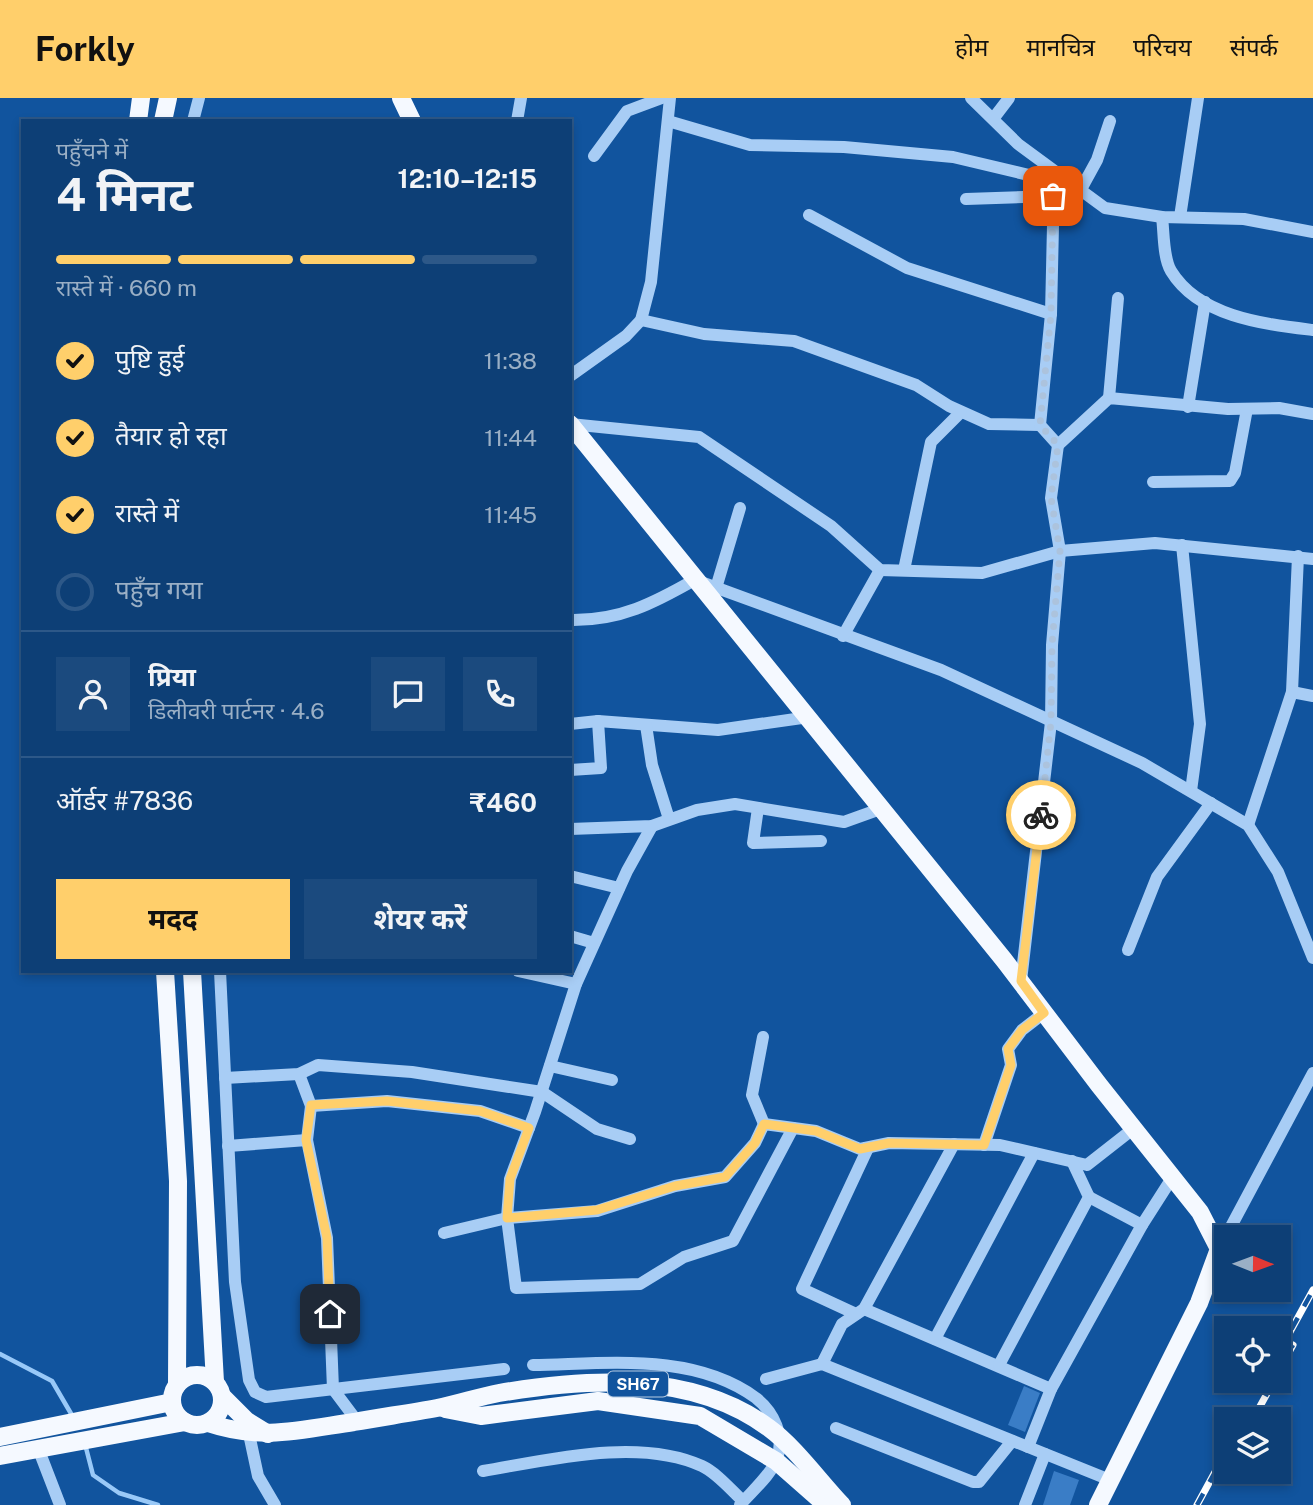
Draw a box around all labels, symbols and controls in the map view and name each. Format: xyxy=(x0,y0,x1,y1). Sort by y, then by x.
text: Forkly xyxy=(35,30,135,68)
text: होम xyxy=(955,33,988,61)
text: मानचित्र xyxy=(1026,33,1095,61)
text: परिचय xyxy=(1133,33,1192,61)
text: संपर्क xyxy=(1230,33,1278,61)
text: पहुँचने में xyxy=(56,137,128,164)
text: 12:10–12:15 xyxy=(398,163,537,194)
pin xyxy=(1023,166,1083,226)
text: 4 मिनट xyxy=(56,167,193,221)
icon: bag xyxy=(1034,177,1072,215)
text: रास्ते में · 660 m xyxy=(56,274,197,301)
icon: check xyxy=(56,342,94,380)
text: पुष्टि हुई xyxy=(115,343,185,374)
text: 11:38 xyxy=(484,347,537,374)
icon: check xyxy=(56,419,94,457)
text: तैयार हो रहा xyxy=(115,420,227,451)
text: 11:44 xyxy=(484,424,537,451)
icon: check xyxy=(56,496,94,534)
text: रास्ते में xyxy=(115,497,179,528)
text: 11:45 xyxy=(484,501,537,528)
text: पहुँच गया xyxy=(115,574,203,605)
button: person xyxy=(56,657,130,731)
button: chat xyxy=(371,657,445,731)
button: phone xyxy=(463,657,537,731)
text: प्रिया xyxy=(148,661,196,692)
text: डिलीवरी पार्टनर · 4.6 xyxy=(148,697,325,724)
courier xyxy=(1006,780,1076,850)
text: ऑर्डर #7836 xyxy=(56,785,193,816)
text: ₹460 xyxy=(469,787,537,818)
icon: bike xyxy=(1022,796,1060,834)
button: मदद xyxy=(56,879,290,959)
button: शेयर करें xyxy=(304,879,537,959)
north arrow xyxy=(1214,1225,1292,1302)
map controls xyxy=(1214,1225,1291,1484)
pin xyxy=(300,1284,360,1344)
icon: home xyxy=(311,1295,349,1333)
button: locate xyxy=(1214,1316,1291,1393)
road number: SH67 xyxy=(608,1372,668,1396)
button: layers xyxy=(1214,1407,1291,1484)

